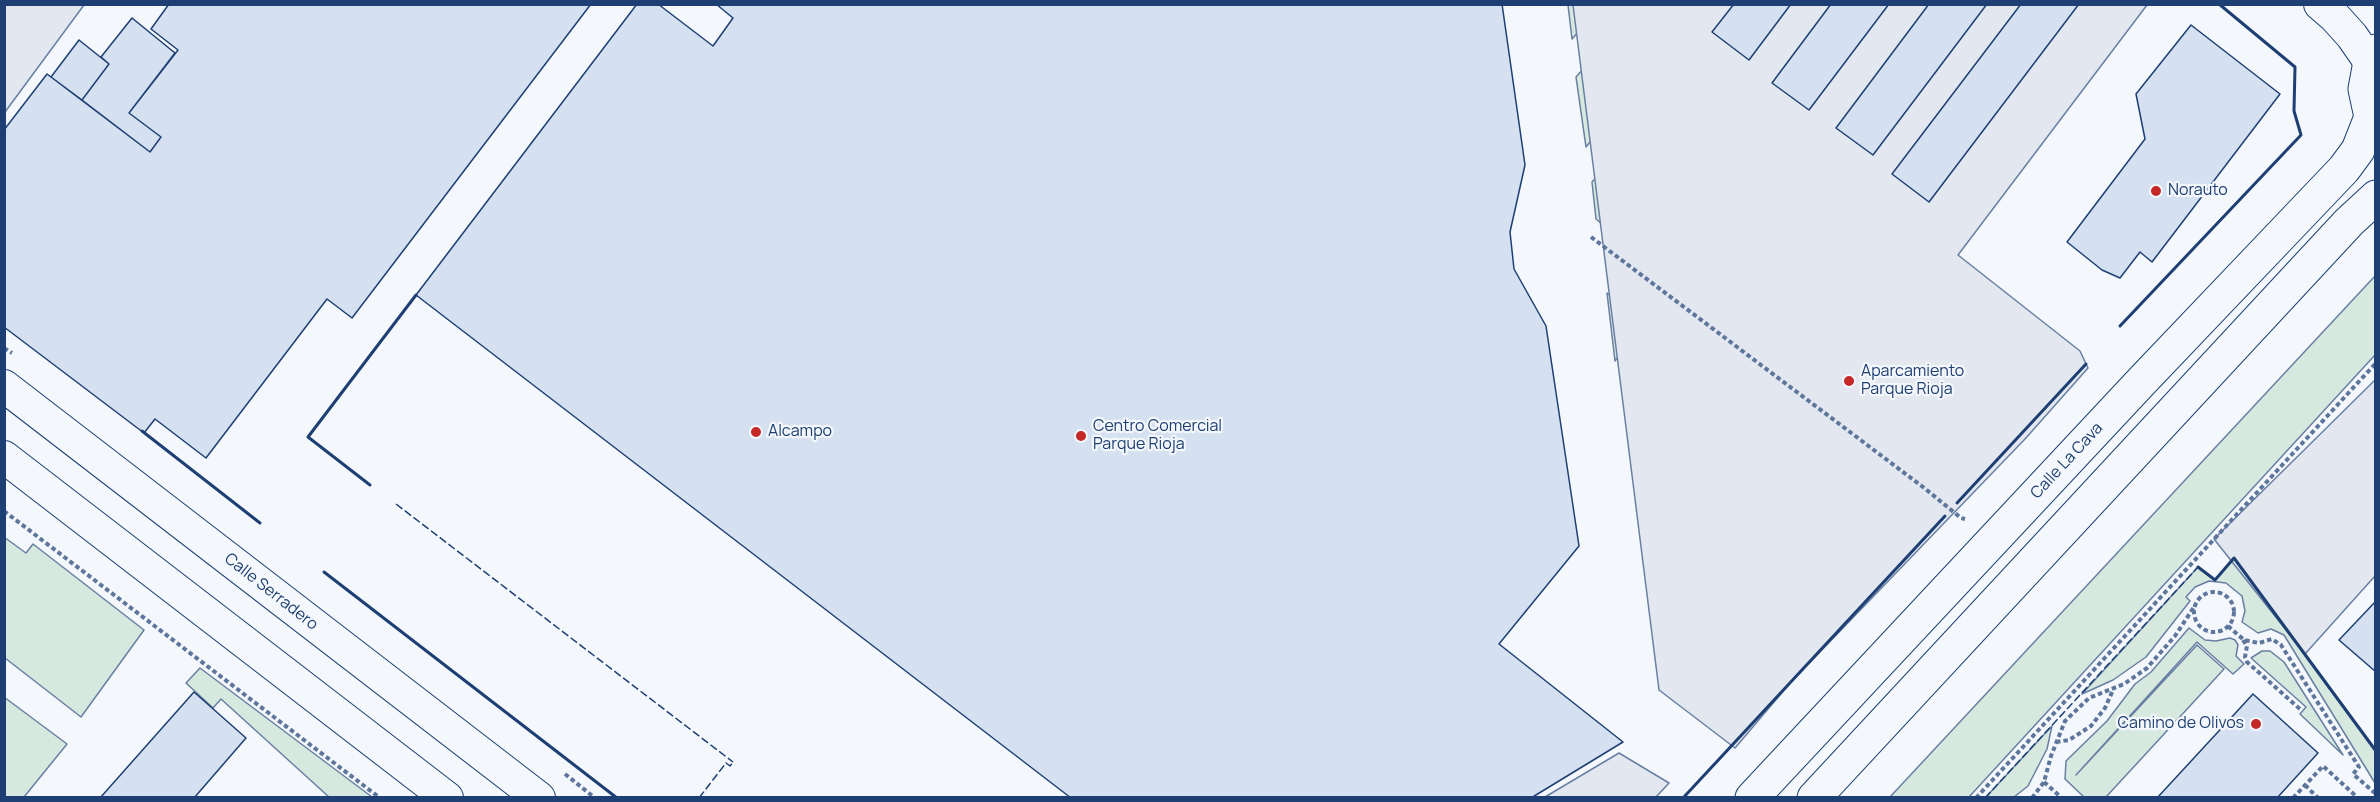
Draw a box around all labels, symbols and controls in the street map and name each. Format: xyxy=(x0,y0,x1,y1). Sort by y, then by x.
place label: Norauto xyxy=(2168,181,2228,201)
marker: Norauto xyxy=(2149,184,2163,198)
place label: Aparcamiento Parque Rioja xyxy=(1861,362,1964,400)
marker: Aparcamiento Parque Rioja xyxy=(1842,374,1856,388)
place label: Centro Comercial Parque Rioja xyxy=(1093,417,1222,455)
street label: Calle La Cava xyxy=(2027,419,2107,503)
place label: Alcampo xyxy=(768,422,832,442)
marker: Alcampo xyxy=(749,425,763,439)
marker: Centro Comercial Parque Rioja xyxy=(1074,429,1088,443)
street label: Calle Serradero xyxy=(220,549,322,635)
place label: Camino de Olivos xyxy=(2118,714,2244,734)
marker: Camino de Olivos xyxy=(2249,717,2263,731)

